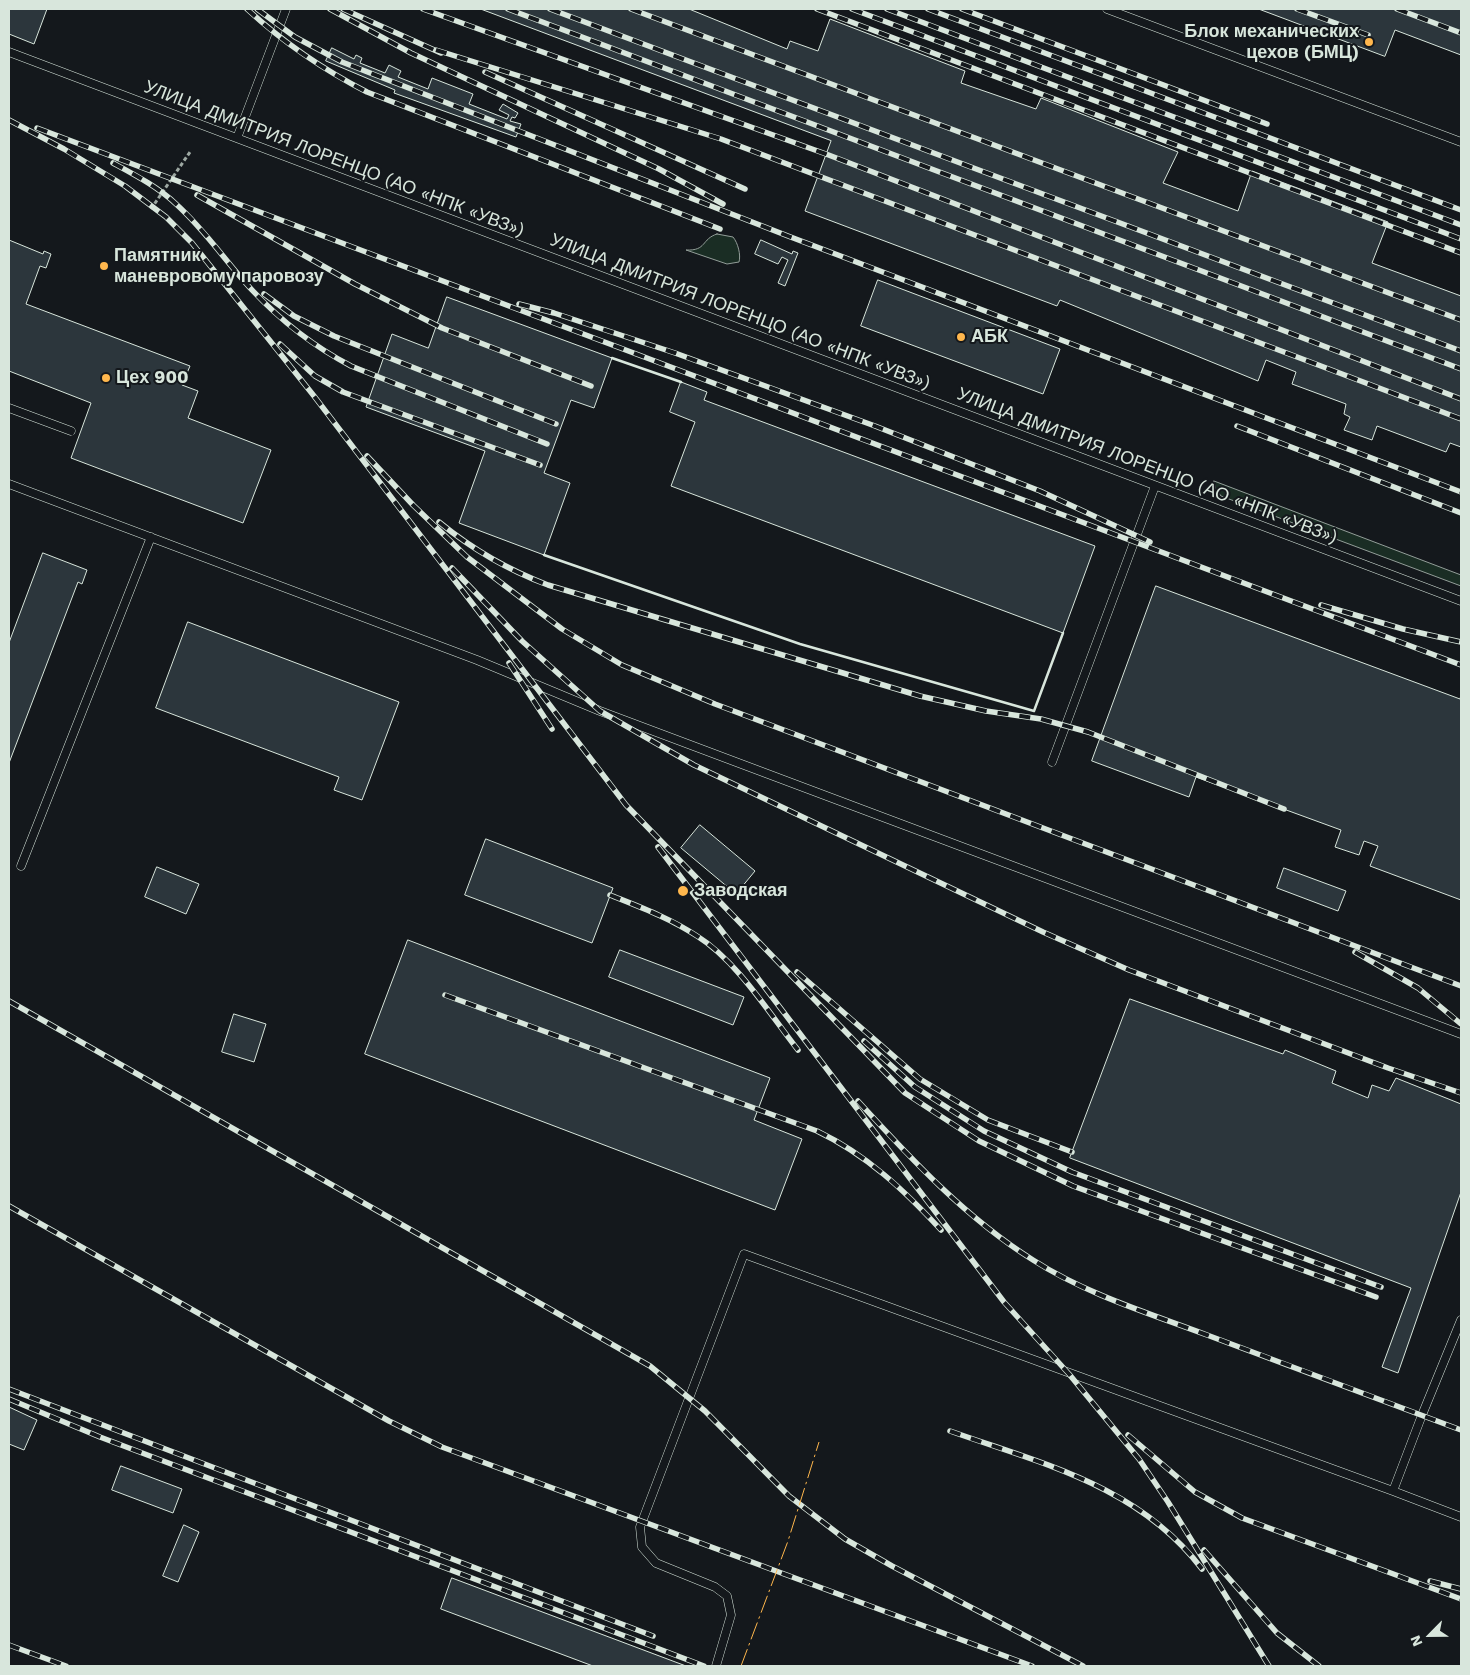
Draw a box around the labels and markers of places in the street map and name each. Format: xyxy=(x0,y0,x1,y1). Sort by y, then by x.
place label: Блок механических цехов (БМЦ) xyxy=(1184,21,1359,64)
marker: Блок механических цехов (БМЦ) xyxy=(1363,36,1375,48)
place label: Памятник маневровому паровозу xyxy=(114,245,324,288)
marker: Памятник маневровому паровозу xyxy=(98,260,110,272)
place label: АБК xyxy=(971,326,1008,348)
marker: АБК xyxy=(955,331,967,343)
place label: Цех 900 xyxy=(116,367,189,389)
marker: Цех 900 xyxy=(100,372,112,384)
place label: Заводская xyxy=(694,880,788,902)
marker: Заводская xyxy=(676,884,690,898)

